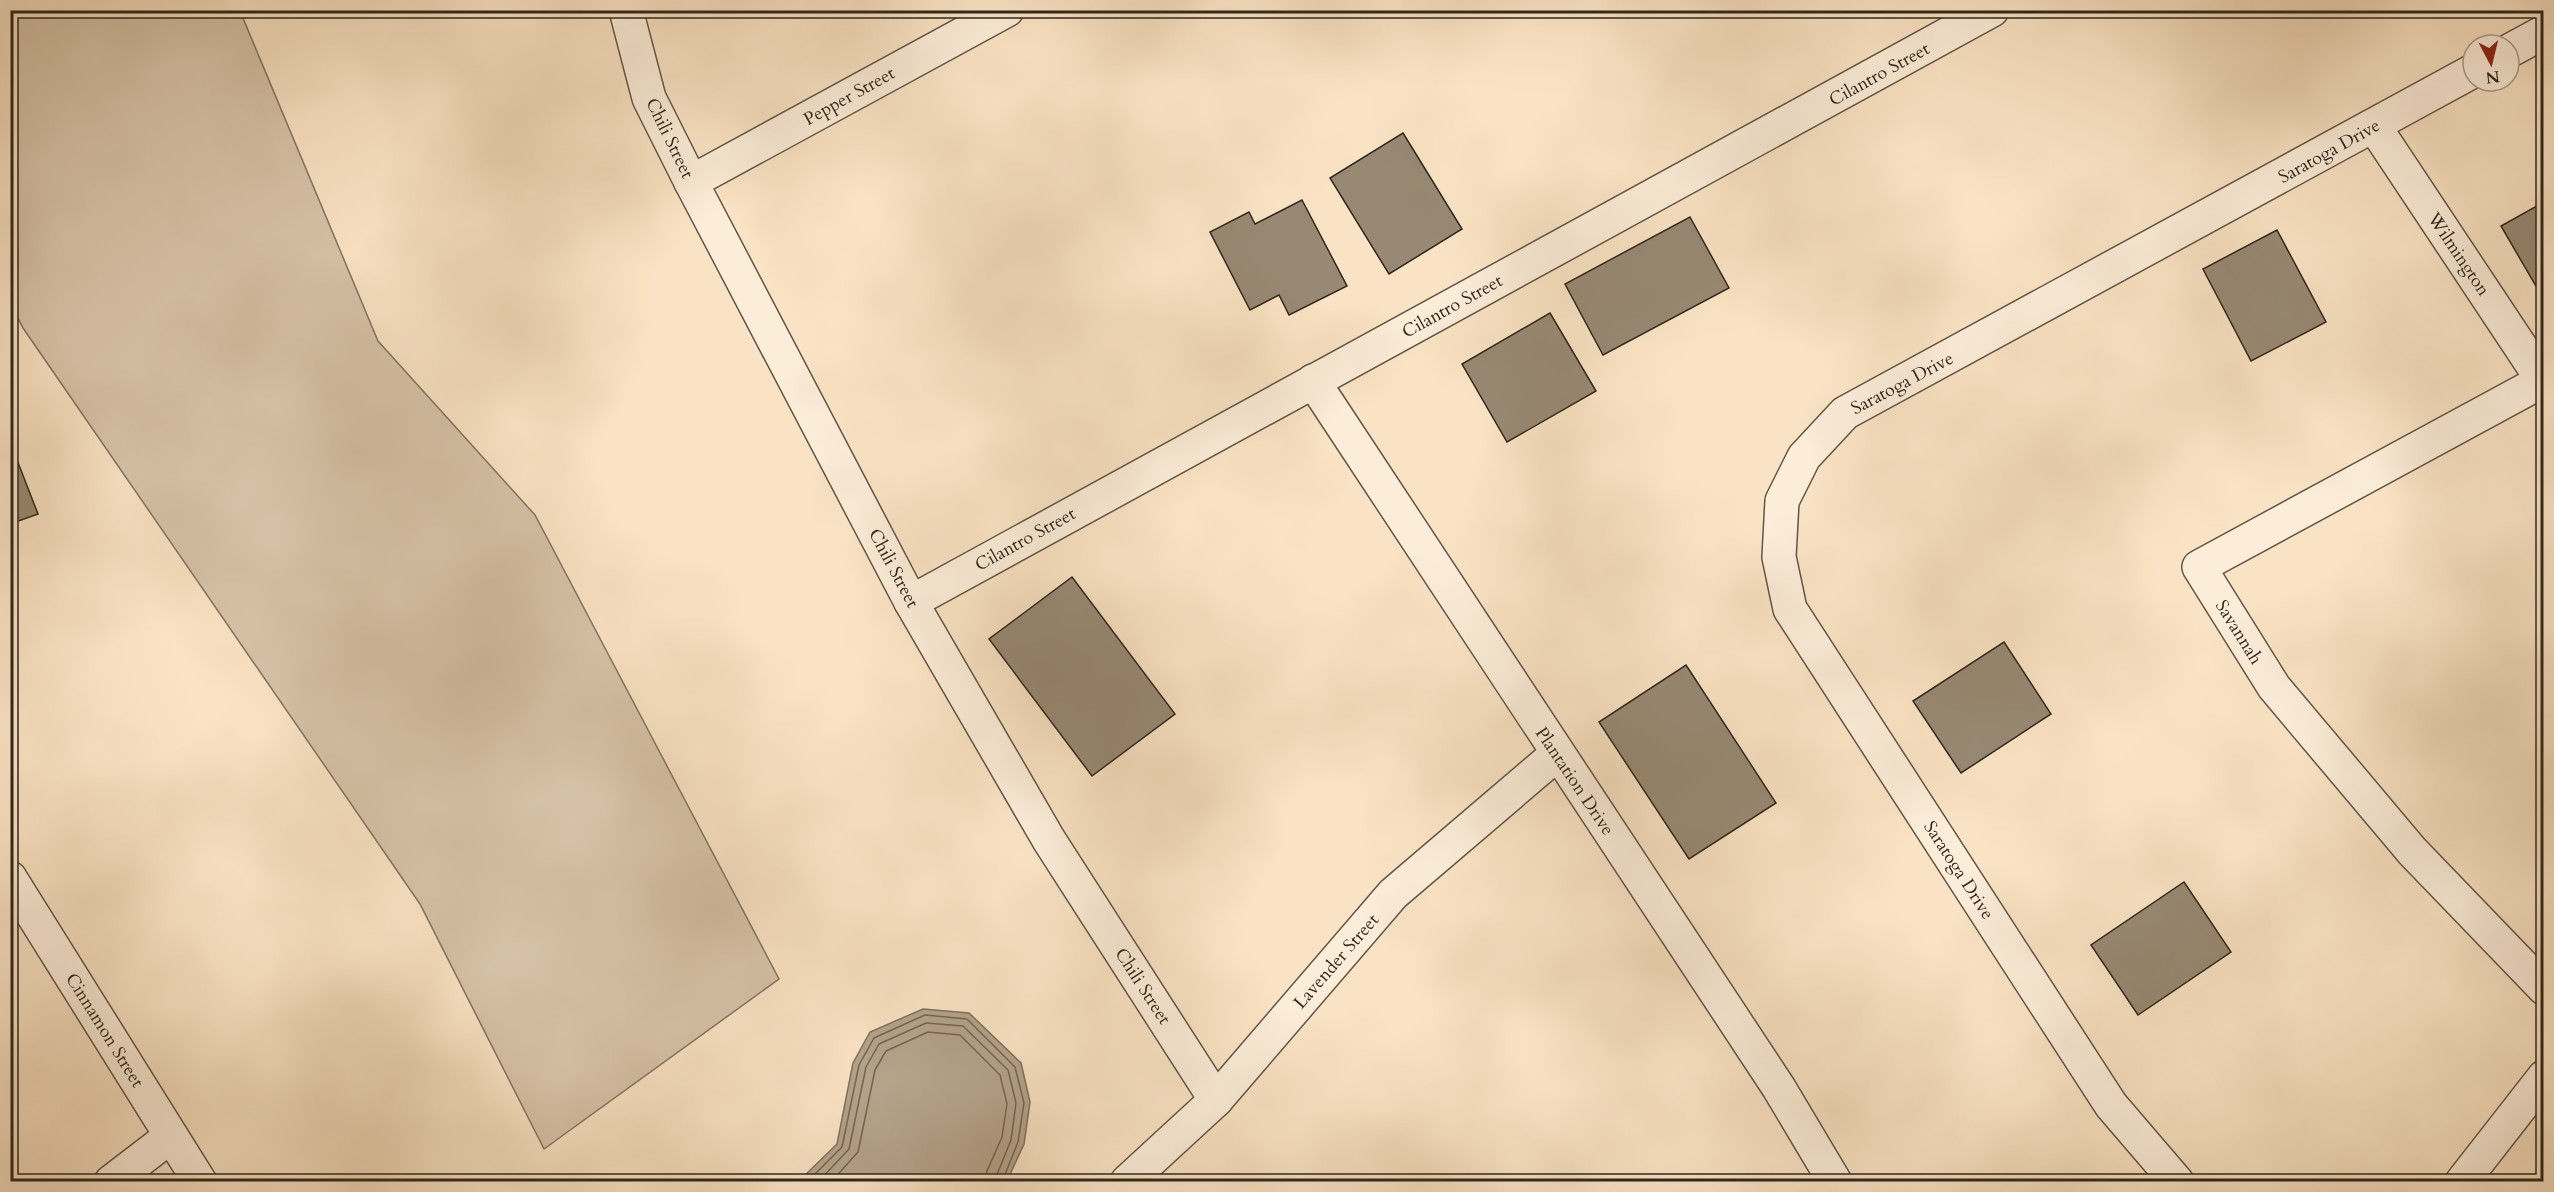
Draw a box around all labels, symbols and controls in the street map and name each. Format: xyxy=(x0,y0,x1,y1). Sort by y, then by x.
north arrow xyxy=(2461,33,2521,93)
street label: Cilantro Street xyxy=(1824,36,1934,112)
street label: Pepper Street xyxy=(799,61,900,132)
text: N xyxy=(2484,65,2501,89)
street label: Chili Street xyxy=(639,94,700,183)
street label: Saratoga Drive xyxy=(2274,113,2385,190)
street label: Wilmington xyxy=(2421,207,2496,302)
street label: Cilantro Street xyxy=(1397,268,1507,344)
street label: Saratoga Drive xyxy=(1847,346,1958,421)
street label: Cilantro Street xyxy=(970,501,1080,577)
street label: Chili Street xyxy=(862,524,925,613)
street label: Savannah xyxy=(2209,595,2268,669)
street label: Plantation Drive xyxy=(1529,722,1620,840)
street label: Saratoga Drive xyxy=(1917,816,2000,924)
street label: Lavender Street xyxy=(1288,908,1385,1014)
street label: Chili Street xyxy=(1109,943,1177,1030)
street label: Cinnamon Street xyxy=(59,968,150,1092)

